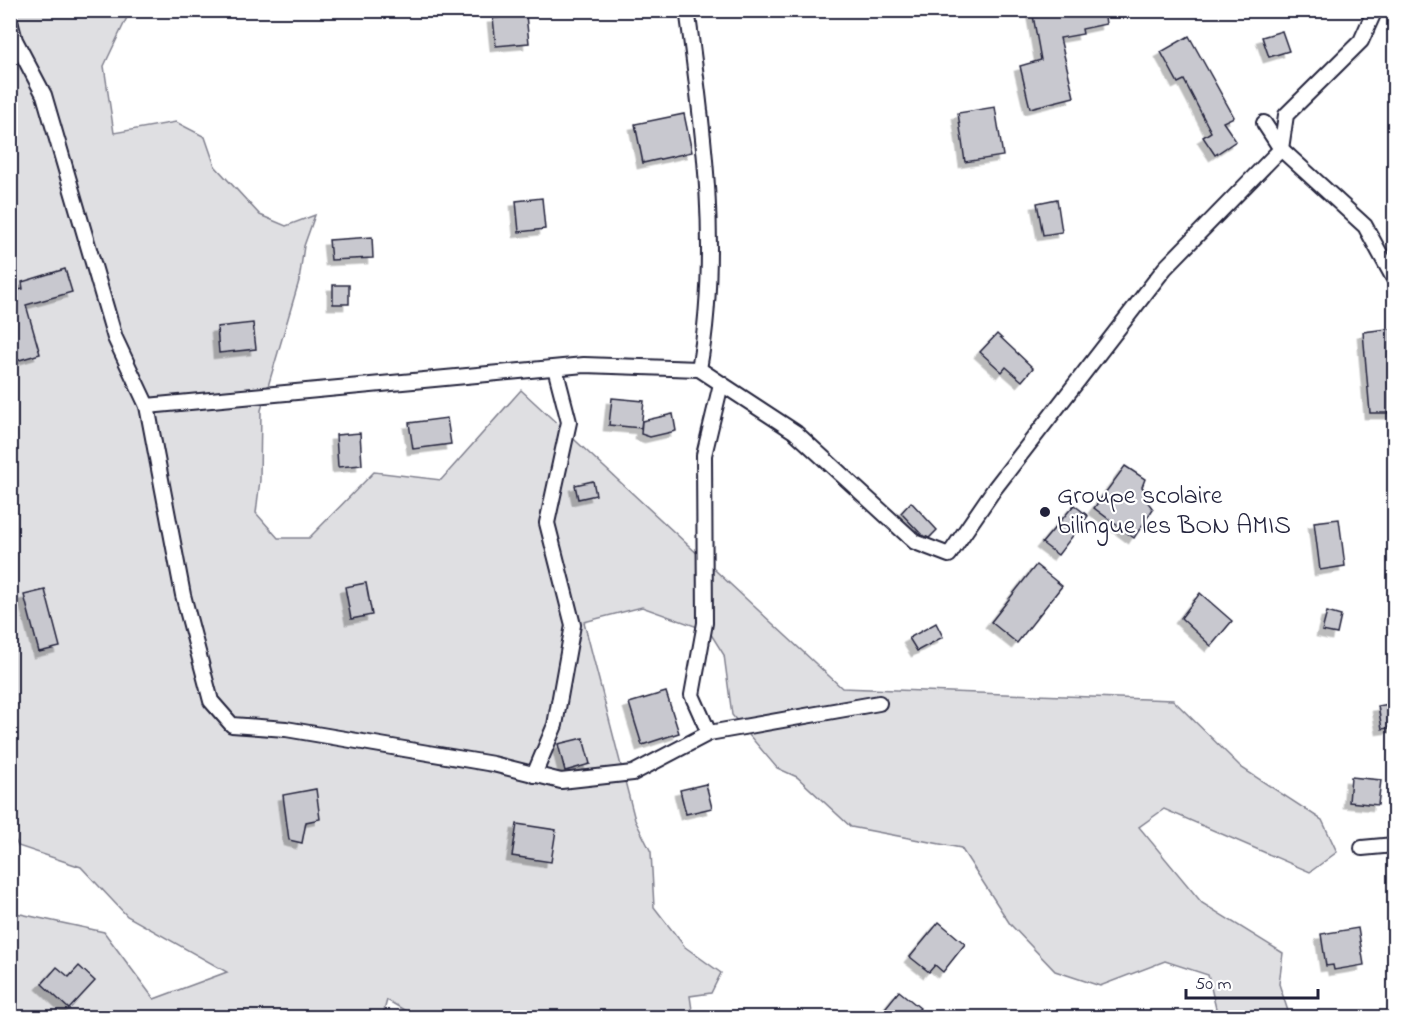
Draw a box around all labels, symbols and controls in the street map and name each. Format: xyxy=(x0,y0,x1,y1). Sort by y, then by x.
place label: Groupe scolaire bilingue les BON AMIS xyxy=(1057,478,1291,546)
marker: Groupe scolaire bilingue les BON AMIS xyxy=(1038,505,1052,519)
scale bar xyxy=(1186,962,1318,1000)
text: 50 m xyxy=(1195,972,1232,998)

